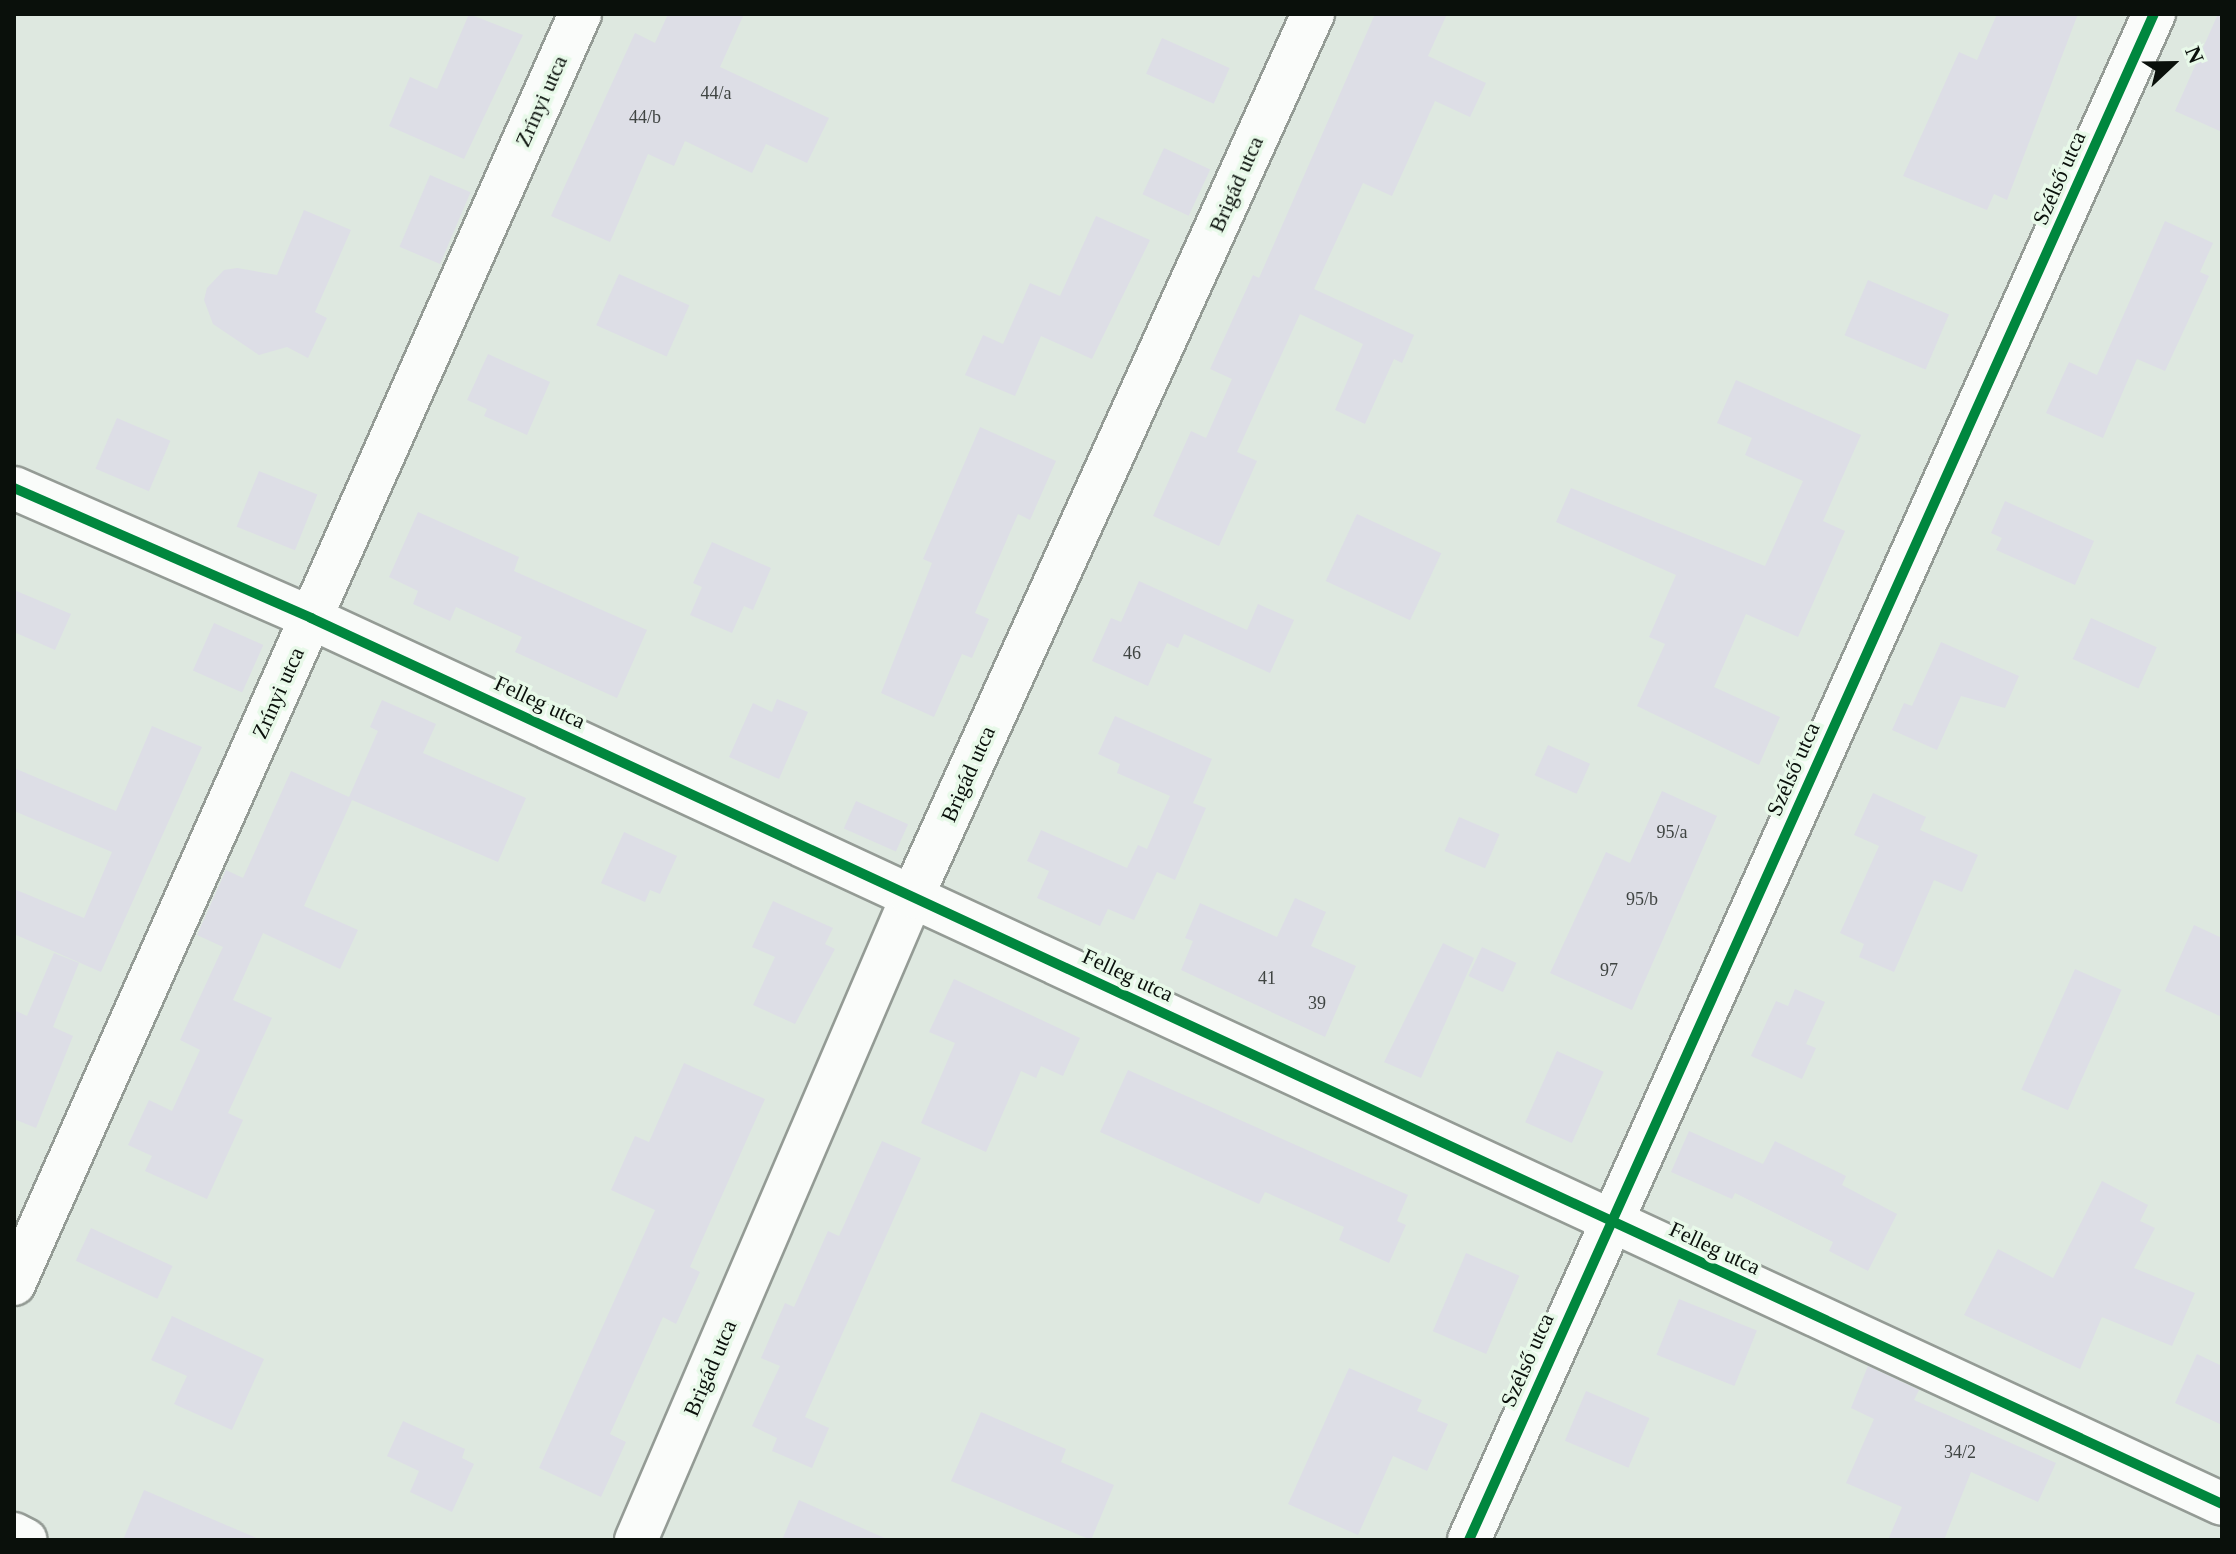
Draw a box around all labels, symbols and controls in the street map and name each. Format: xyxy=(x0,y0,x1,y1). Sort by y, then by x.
north arrow xyxy=(2132,24,2212,104)
text: N xyxy=(2180,43,2209,67)
street label: Zrínyi utca xyxy=(509,51,573,151)
house number: 44/a xyxy=(701,82,731,104)
house number: 44/b xyxy=(629,106,661,128)
street label: Szélső utca xyxy=(2027,127,2091,229)
street label: Brigád utca xyxy=(1203,132,1269,236)
house number: 46 xyxy=(1123,642,1141,664)
street label: Zrínyi utca xyxy=(246,643,310,743)
street label: Felleg utca xyxy=(490,670,590,734)
street label: Szélső utca xyxy=(1761,718,1825,820)
street label: Brigád utca xyxy=(935,722,1001,826)
house number: 95/a xyxy=(1657,821,1687,843)
house number: 95/b xyxy=(1626,888,1658,910)
street label: Felleg utca xyxy=(1078,943,1178,1007)
house number: 97 xyxy=(1600,959,1618,981)
house number: 41 xyxy=(1258,967,1276,989)
house number: 39 xyxy=(1308,992,1326,1014)
street label: Felleg utca xyxy=(1665,1216,1765,1280)
street label: Szélső utca xyxy=(1495,1309,1559,1411)
street label: Brigád utca xyxy=(678,1316,742,1420)
house number: 34/2 xyxy=(1944,1441,1976,1463)

